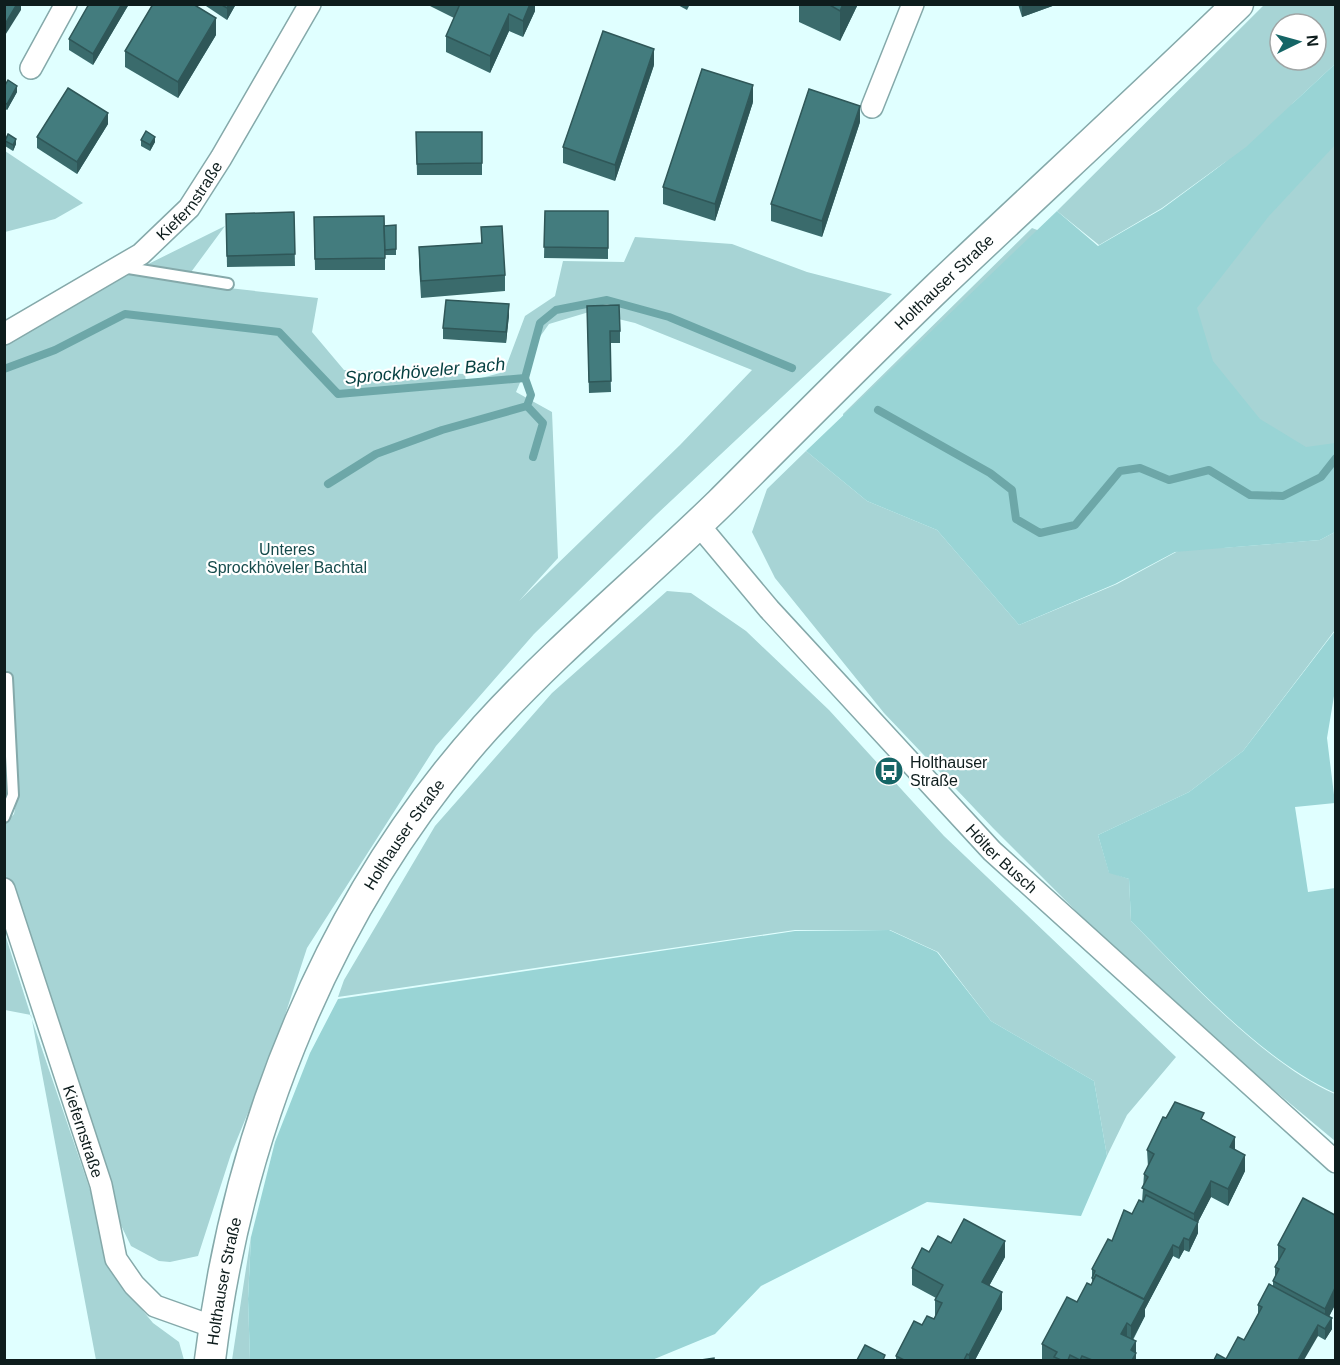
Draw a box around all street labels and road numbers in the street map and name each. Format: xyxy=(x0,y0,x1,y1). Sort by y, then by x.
street label: Kiefernstraße xyxy=(153,158,225,243)
street label: Holthauser Straße xyxy=(891,231,997,333)
street label: Holthauser Straße xyxy=(360,776,448,893)
street label: Hölter Busch xyxy=(963,820,1041,896)
street label: Kiefernstraße xyxy=(60,1083,106,1180)
street label: Holthauser Straße xyxy=(203,1215,244,1346)

